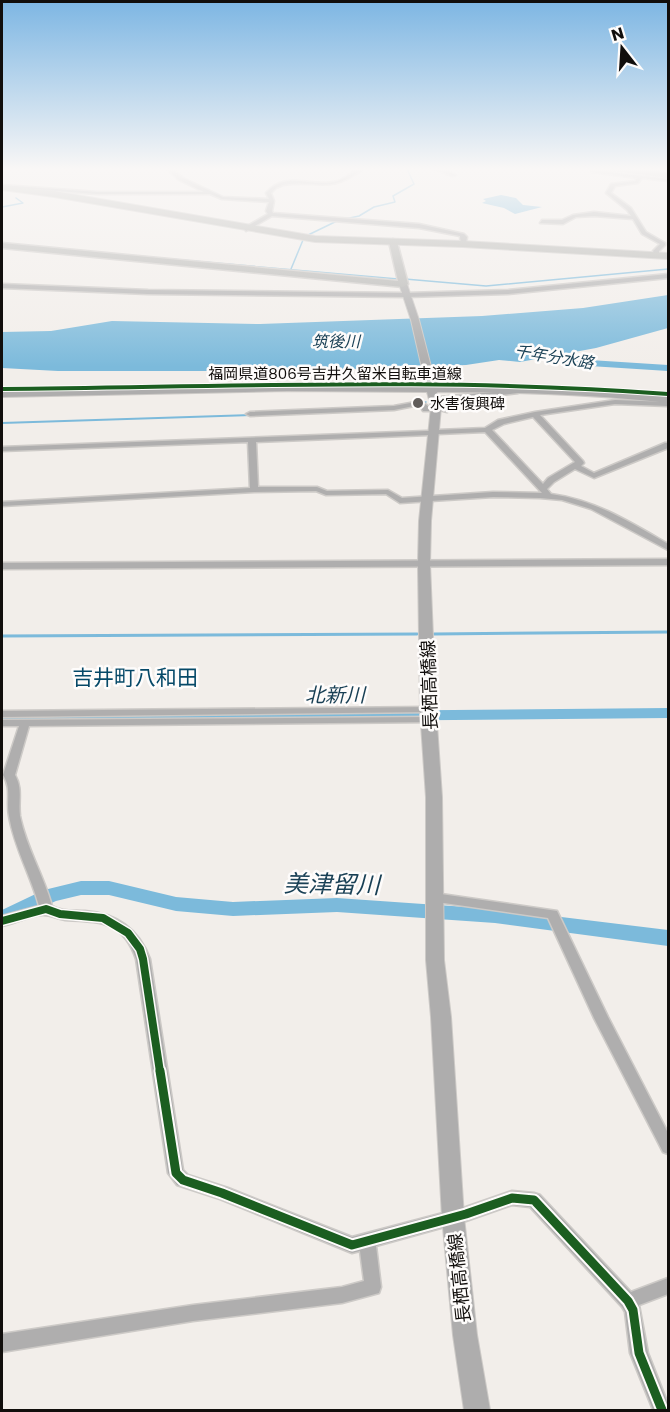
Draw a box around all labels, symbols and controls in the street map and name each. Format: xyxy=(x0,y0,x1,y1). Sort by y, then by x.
north arrow xyxy=(592,18,652,78)
text: N xyxy=(609,21,627,47)
water label: 筑後川 xyxy=(312,330,362,353)
water label: 千年分水路 xyxy=(513,339,597,375)
street label: 福岡県道806号吉井久留米自転車道線 xyxy=(208,363,462,384)
place label: 水害復興碑 xyxy=(430,393,505,414)
marker: 水害復興碑 xyxy=(411,396,425,410)
street label: 長栖高橋線 xyxy=(415,640,443,730)
district label: 吉井町八和田 xyxy=(72,663,198,692)
water label: 北新川 xyxy=(305,681,367,709)
water label: 美津留川 xyxy=(284,867,383,901)
street label: 長栖高橋線 xyxy=(442,1232,476,1324)

